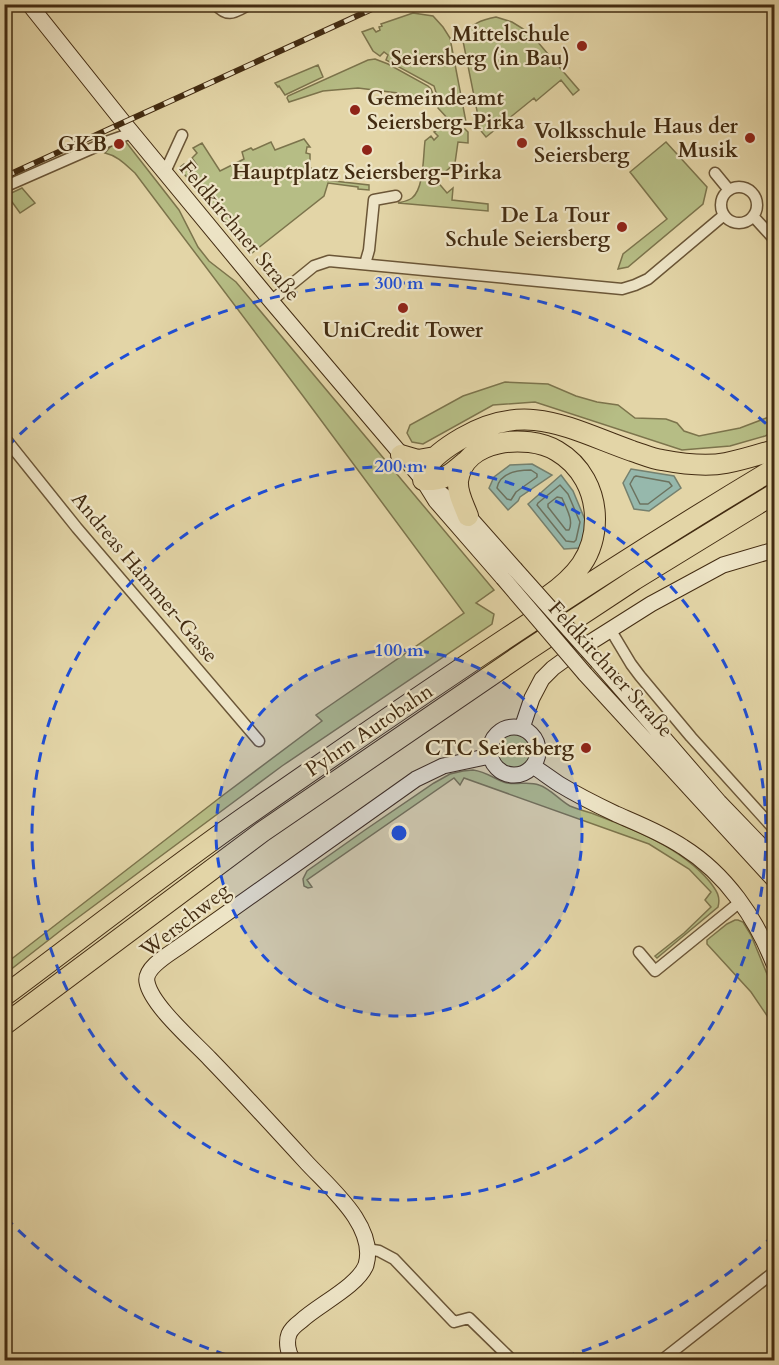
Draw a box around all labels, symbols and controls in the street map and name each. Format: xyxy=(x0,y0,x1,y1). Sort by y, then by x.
place label: Mittelschule Seiersberg (in Bau) xyxy=(391,20,570,73)
marker: Mittelschule Seiersberg (in Bau) xyxy=(575,39,589,53)
place label: Gemeindeamt Seiersberg-Pirka xyxy=(367,84,525,137)
marker: Gemeindeamt Seiersberg-Pirka xyxy=(348,103,362,117)
place label: Haus der Musik xyxy=(653,112,739,165)
place label: Volksschule Seiersberg xyxy=(534,117,647,170)
place label: GKB xyxy=(58,130,107,159)
marker: Haus der Musik xyxy=(743,131,757,145)
marker: Volksschule Seiersberg xyxy=(515,136,529,150)
marker: GKB xyxy=(112,137,126,151)
marker: Hauptplatz Seiersberg-Pirka xyxy=(360,143,374,157)
street label: Feldkirchner Straße xyxy=(172,155,307,308)
place label: Hauptplatz Seiersberg-Pirka xyxy=(232,158,503,187)
place label: De La Tour Schule Seiersberg xyxy=(446,201,611,254)
marker: De La Tour Schule Seiersberg xyxy=(615,220,629,234)
text: 300 m xyxy=(374,271,424,296)
marker: UniCredit Tower xyxy=(396,301,410,315)
place label: UniCredit Tower xyxy=(323,316,484,345)
text: 200 m xyxy=(374,454,424,479)
street label: Andreas Hammer-Gasse xyxy=(64,486,225,669)
street label: Feldkirchner Straße xyxy=(541,595,680,744)
text: 100 m xyxy=(374,638,424,663)
street label: Pyhrn Autobahn xyxy=(300,677,439,784)
place label: CTC Seiersberg xyxy=(425,734,574,763)
marker: CTC Seiersberg xyxy=(579,741,593,755)
centre of rings xyxy=(389,823,409,843)
street label: Werschweg xyxy=(134,876,236,965)

